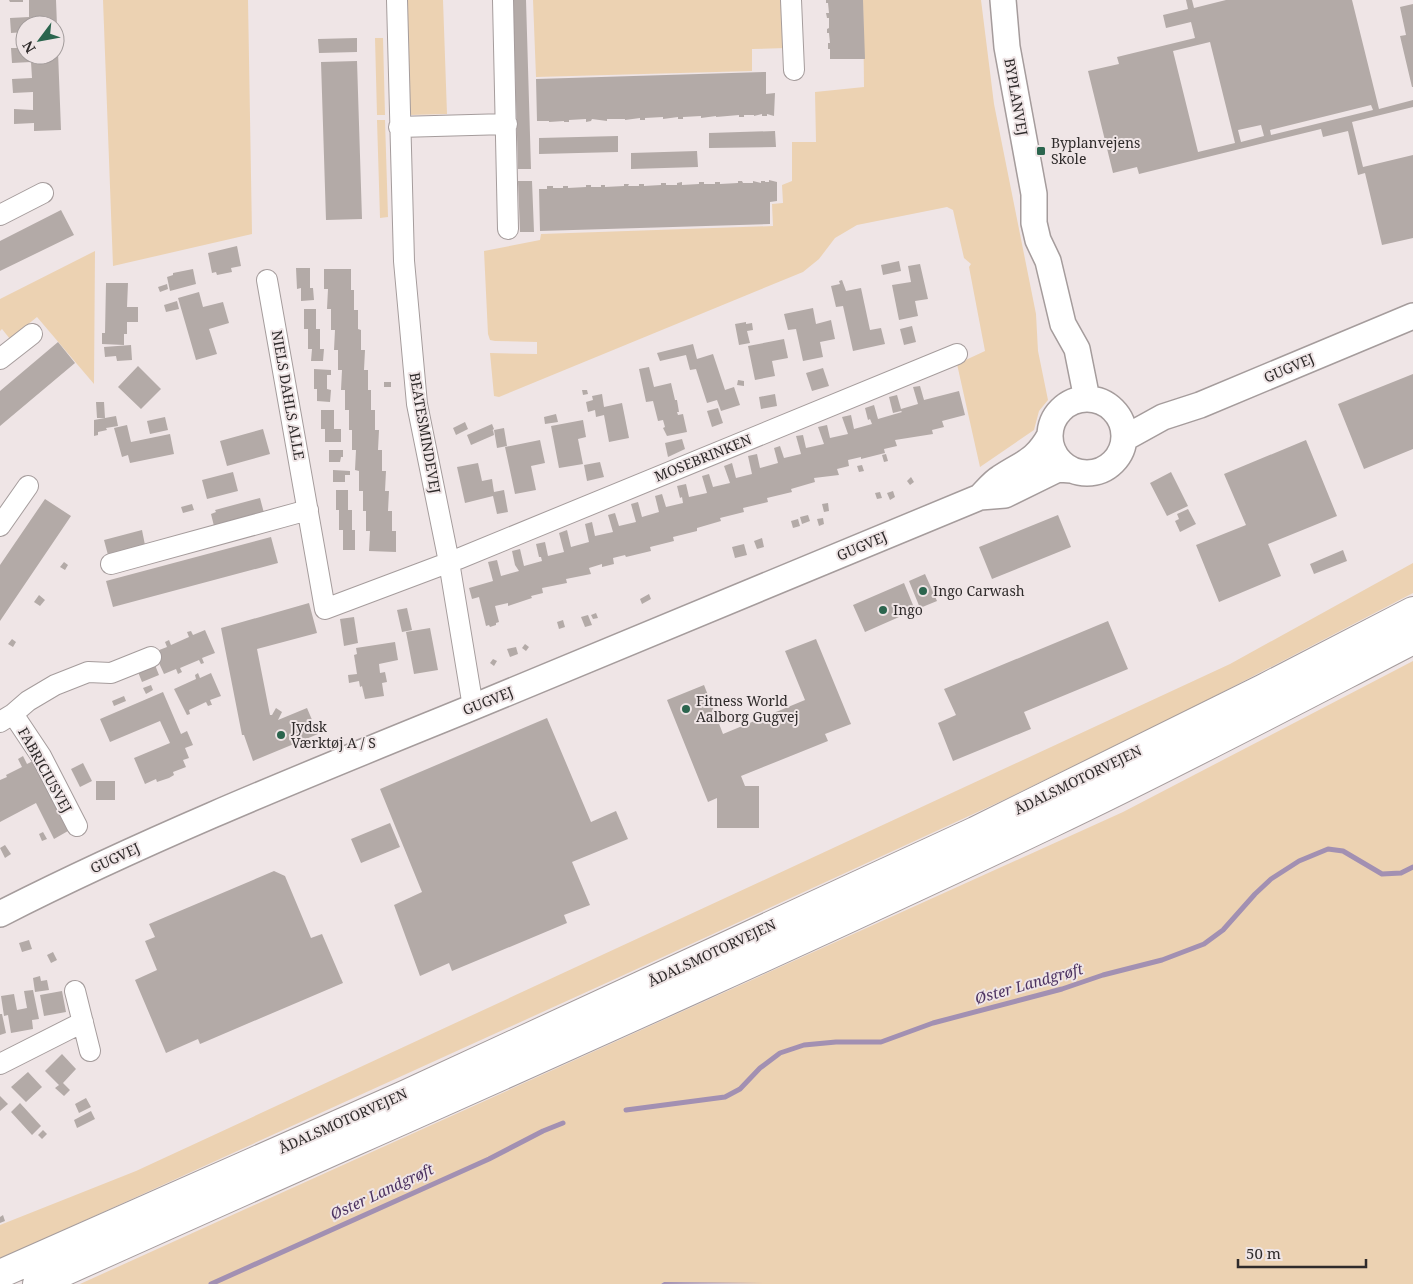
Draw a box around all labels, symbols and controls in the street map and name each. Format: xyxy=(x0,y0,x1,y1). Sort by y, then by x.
north arrow xyxy=(15,15,65,65)
text: N xyxy=(18,37,40,57)
street label: BYPLANVEJ xyxy=(1000,57,1033,137)
place label: Byplanvejens Skole xyxy=(1051,133,1140,168)
marker: Byplanvejens Skole xyxy=(1035,145,1047,157)
street label: NIELS DAHLS ALLE xyxy=(268,329,309,462)
street label: GUGVEJ xyxy=(1261,348,1317,387)
street label: BEATESMINDEVEJ xyxy=(405,371,445,495)
street label: MOSEBRINKEN xyxy=(651,429,755,486)
street label: GUGVEJ xyxy=(834,526,890,565)
place label: Ingo Carwash xyxy=(933,581,1025,600)
marker: Ingo Carwash xyxy=(917,585,929,597)
place label: Ingo xyxy=(893,600,923,619)
marker: Ingo xyxy=(877,604,889,616)
street label: GUGVEJ xyxy=(460,682,516,719)
place label: Fitness World Aalborg Gugvej xyxy=(696,691,799,726)
marker: Fitness World Aalborg Gugvej xyxy=(680,703,692,715)
place label: Jydsk Værktøj A / S xyxy=(290,717,376,752)
street label: FABRICIUSVEJ xyxy=(14,724,77,816)
marker: Jydsk Værktøj A / S xyxy=(275,729,287,741)
street label: ÅDALSMOTORVEJEN xyxy=(1011,740,1145,819)
street label: GUGVEJ xyxy=(87,838,143,877)
street label: ÅDALSMOTORVEJEN xyxy=(645,914,779,991)
water label: Øster Landgrøft xyxy=(972,958,1086,1008)
street label: ÅDALSMOTORVEJEN xyxy=(275,1083,411,1158)
water label: Øster Landgrøft xyxy=(327,1158,437,1224)
scale bar xyxy=(1238,1236,1366,1268)
text: 50 m xyxy=(1246,1243,1281,1263)

